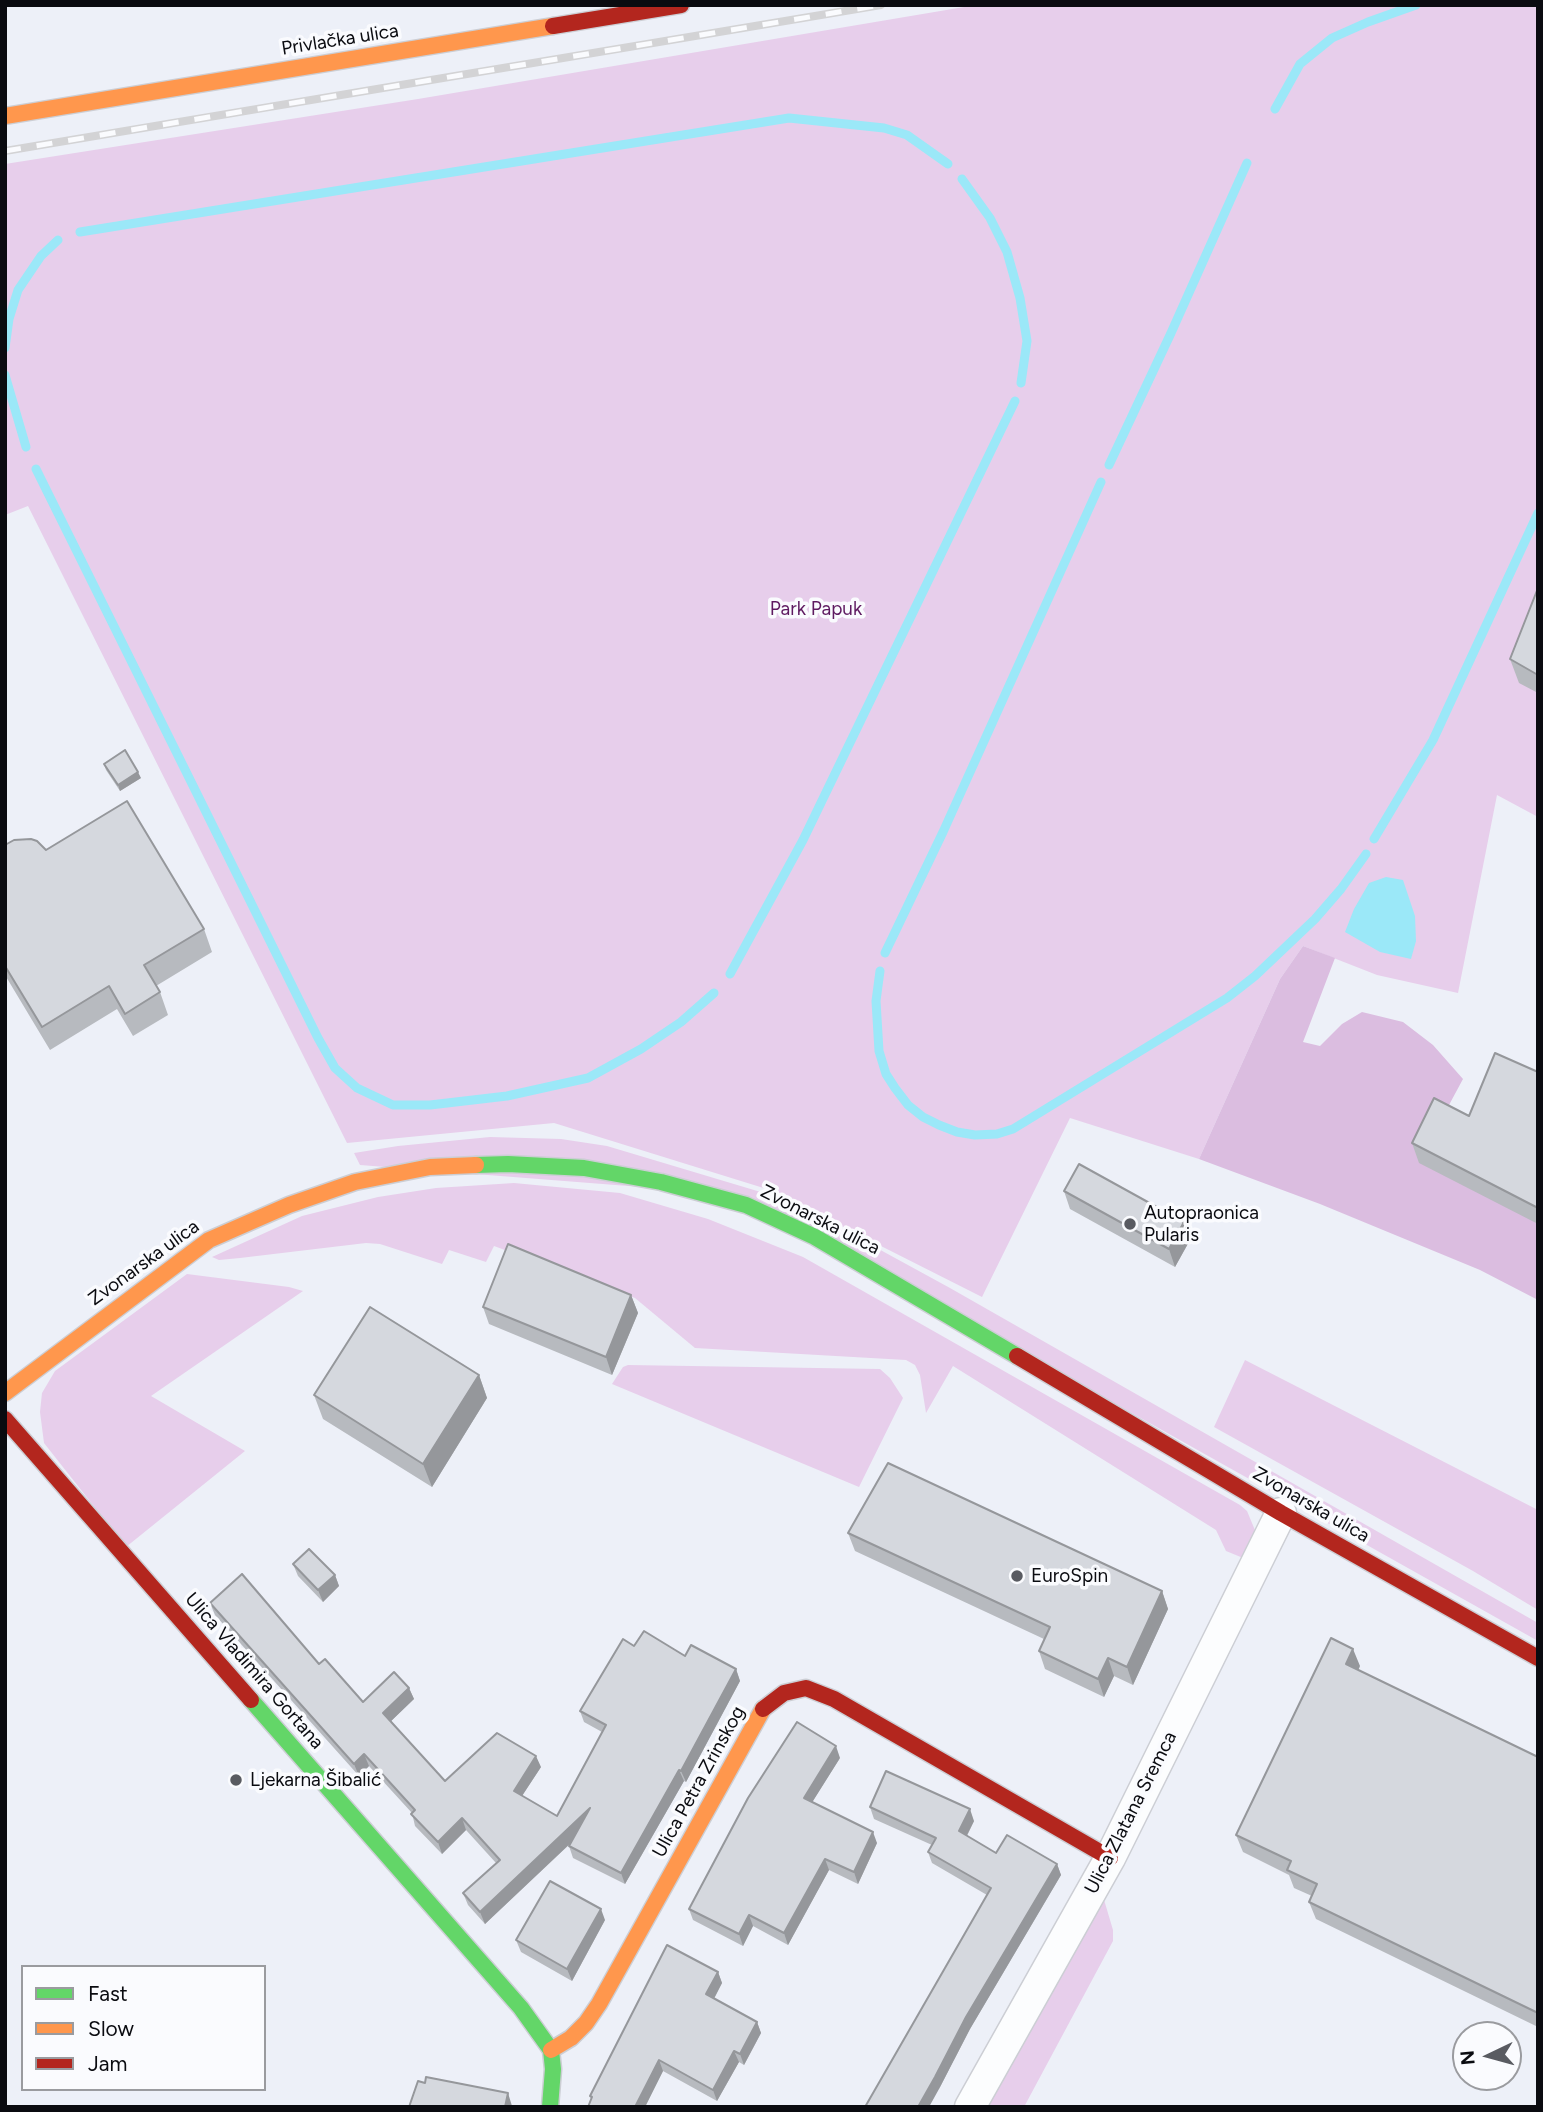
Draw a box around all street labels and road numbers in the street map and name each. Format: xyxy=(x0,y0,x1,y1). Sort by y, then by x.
street label: Privlačka ulica xyxy=(280,19,400,61)
street label: Zvonarska ulica xyxy=(756,1180,884,1260)
street label: Zvonarska ulica xyxy=(84,1215,204,1311)
street label: Zvonarska ulica xyxy=(1249,1462,1373,1548)
street label: Ulica Vladimira Gortana xyxy=(180,1588,328,1754)
street label: Ulica Petra Zrinskog xyxy=(648,1702,750,1862)
street label: Ulica Zlatana Sremca xyxy=(1080,1728,1182,1898)

